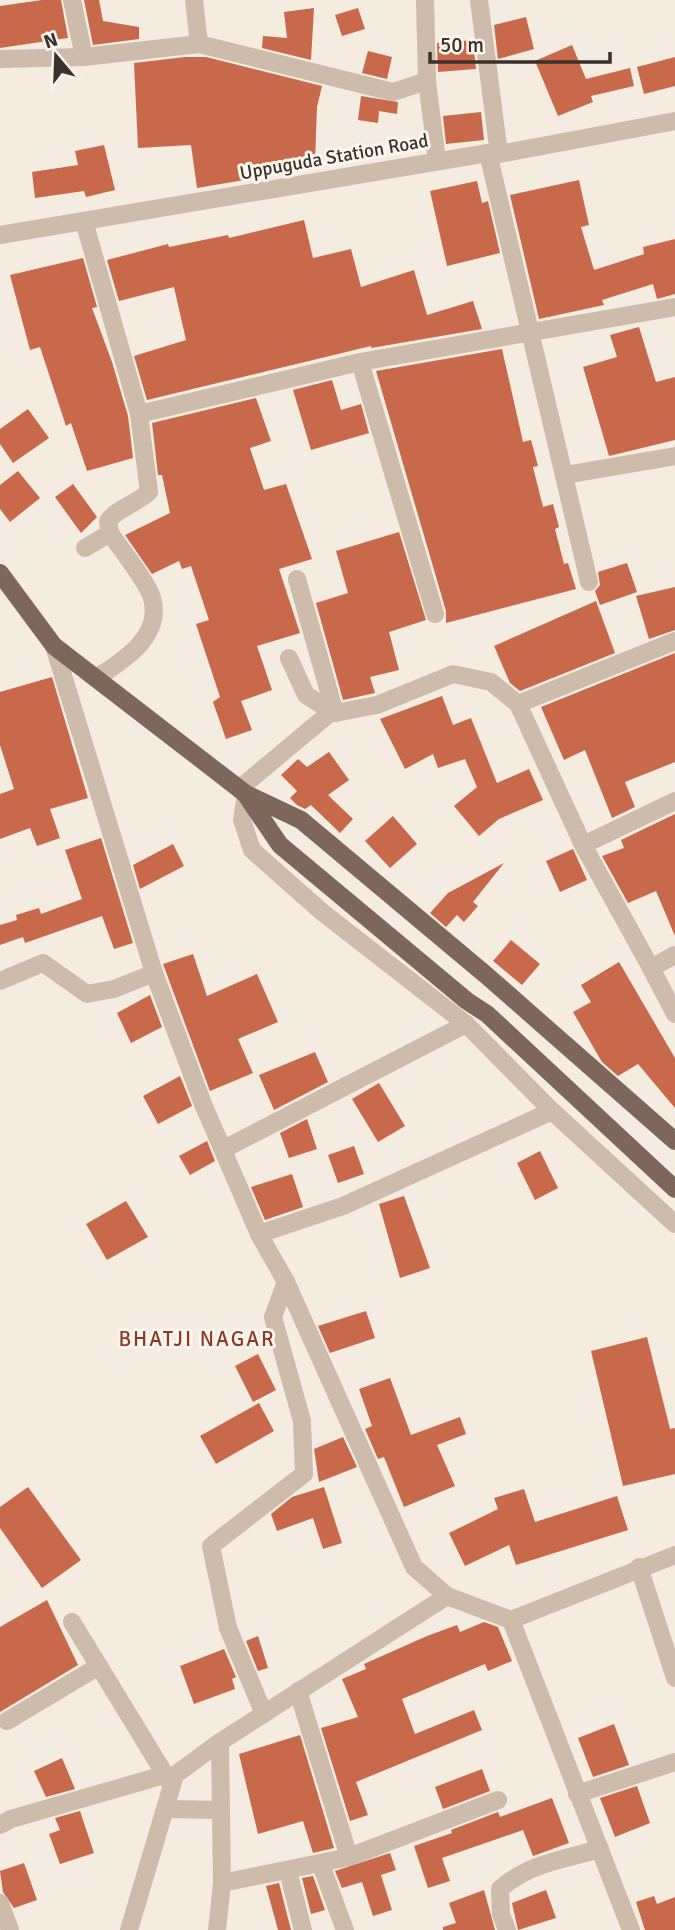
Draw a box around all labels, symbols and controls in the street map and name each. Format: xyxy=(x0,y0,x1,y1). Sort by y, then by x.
north arrow xyxy=(21,21,91,91)
scale bar xyxy=(430,21,610,65)
text: N xyxy=(41,27,61,54)
text: 50 m xyxy=(440,32,484,58)
street label: Uppuguda Station Road xyxy=(238,129,430,185)
district label: BHATJI NAGAR xyxy=(118,1326,276,1352)

